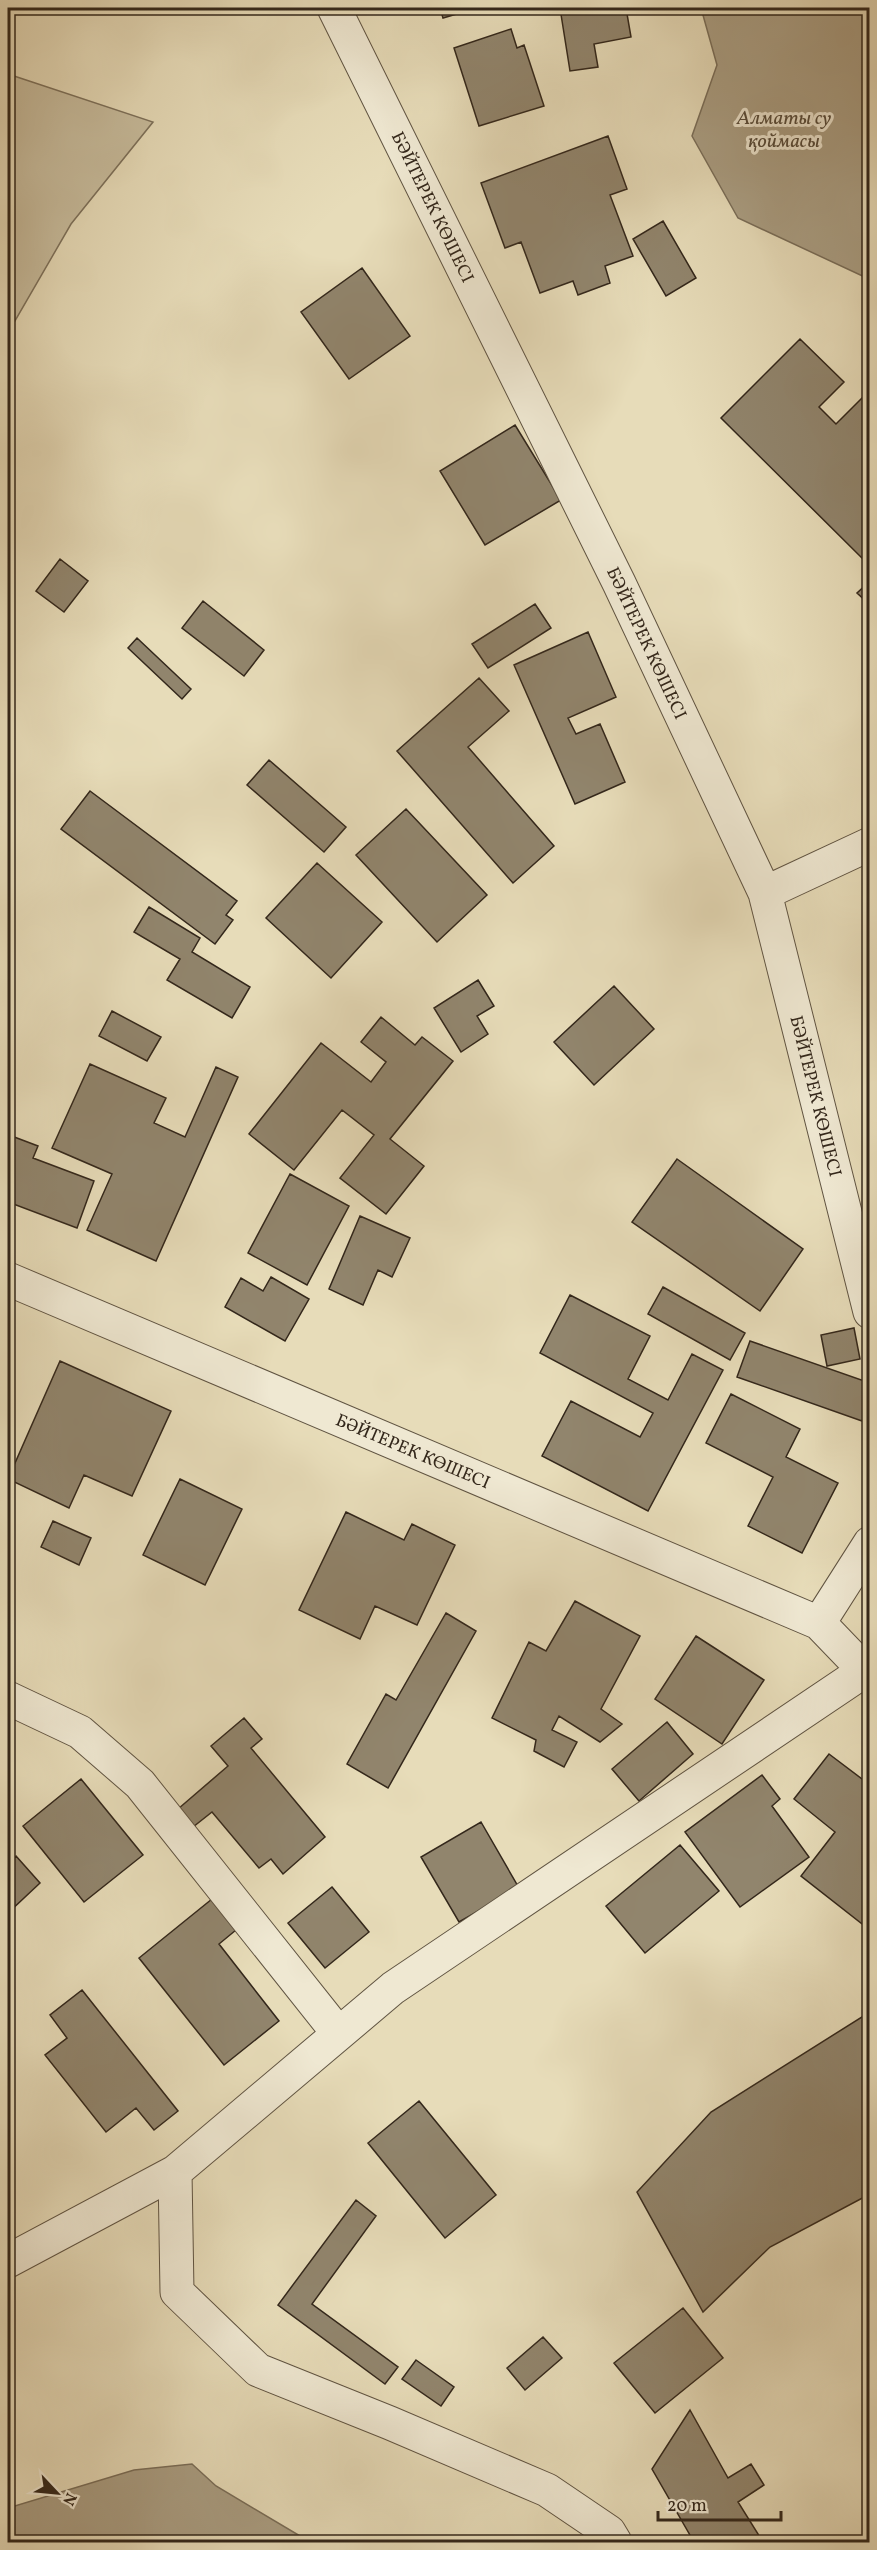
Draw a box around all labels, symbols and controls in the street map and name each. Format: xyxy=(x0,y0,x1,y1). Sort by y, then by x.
water label: Алматы су қоймасы xyxy=(736,105,831,156)
street label: БӘЙТЕРЕК КӨШЕСІ xyxy=(384,128,479,287)
street label: БӘЙТЕРЕК КӨШЕСІ xyxy=(599,563,692,724)
street label: БӘЙТЕРЕК КӨШЕСІ xyxy=(782,1013,847,1180)
street label: БӘЙТЕРЕК КӨШЕСІ xyxy=(331,1409,493,1496)
north arrow xyxy=(27,2463,87,2523)
scale bar xyxy=(658,2484,781,2522)
text: N xyxy=(56,2489,81,2509)
text: 20 m xyxy=(667,2494,707,2519)

